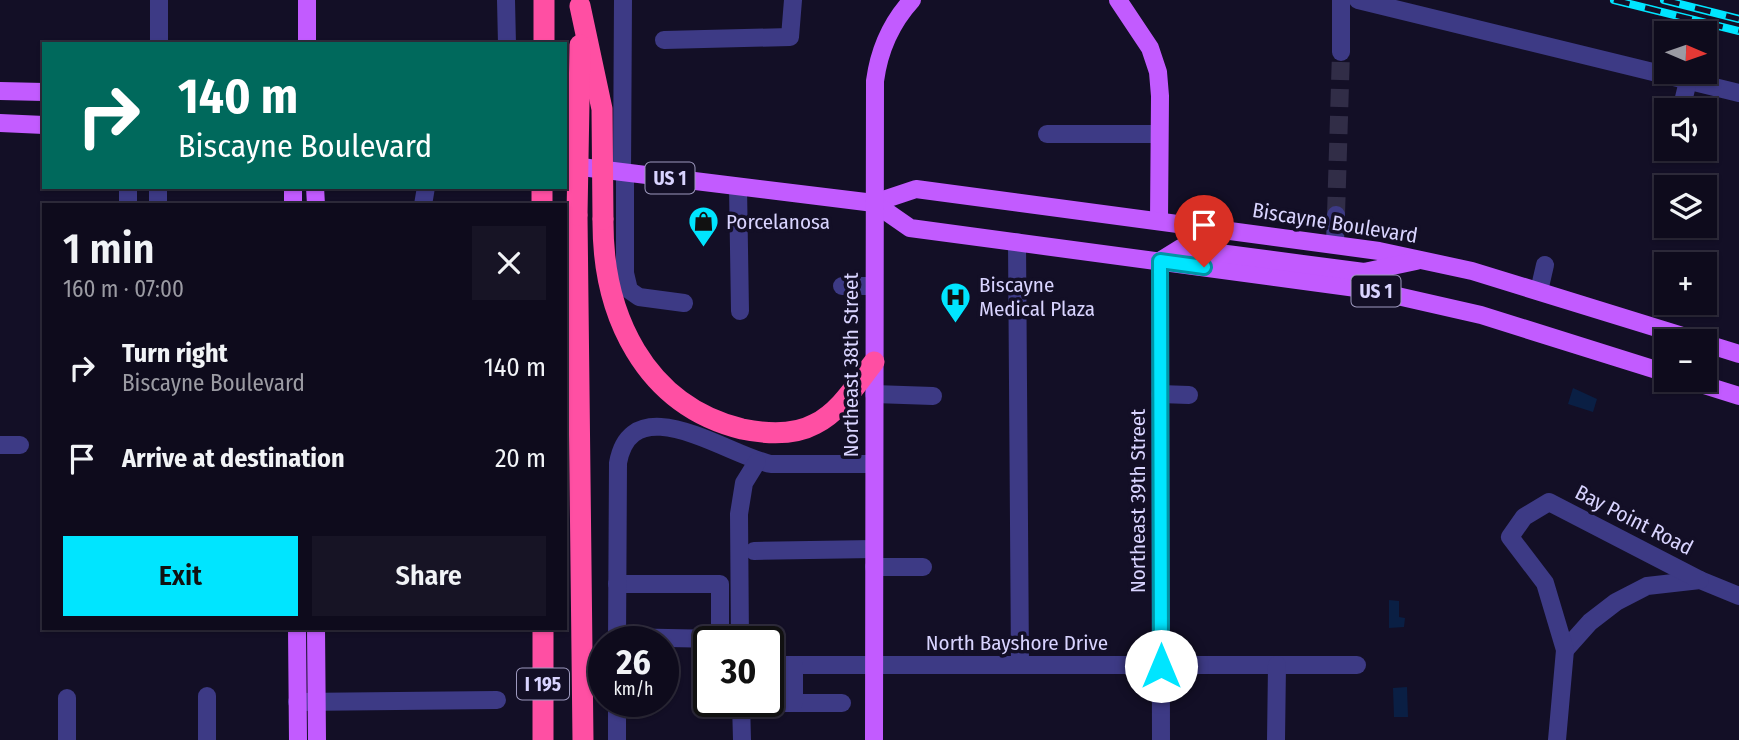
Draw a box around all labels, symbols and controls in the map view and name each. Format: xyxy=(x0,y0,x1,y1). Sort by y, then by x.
north arrow xyxy=(1654,21,1717,84)
map controls xyxy=(1654,21,1717,392)
text: 140 m xyxy=(178,67,298,126)
icon: right xyxy=(63,70,154,161)
button: sound xyxy=(1654,98,1717,161)
text: Biscayne Boulevard xyxy=(178,127,432,165)
road number: US 1 xyxy=(646,162,694,194)
button: layers xyxy=(1654,175,1717,238)
pin xyxy=(1174,195,1234,267)
street label: Biscayne Boulevard xyxy=(1251,197,1419,249)
shop icon: Porcelanosa xyxy=(686,205,720,249)
icon: arrive xyxy=(1185,206,1223,244)
place label: Porcelanosa xyxy=(726,209,830,235)
text: 1 min xyxy=(63,224,154,274)
button: close xyxy=(472,226,546,300)
button: + xyxy=(1654,252,1717,315)
place label: Biscayne Medical Plaza xyxy=(979,272,1095,322)
street label: Northeast 38th Street xyxy=(838,273,864,457)
text: 160 m · 07:00 xyxy=(63,275,184,303)
road number: US 1 xyxy=(1352,276,1400,306)
hospital icon: Biscayne Medical Plaza xyxy=(939,280,973,324)
button: − xyxy=(1654,329,1717,392)
text: Turn right xyxy=(122,338,228,369)
icon: right xyxy=(63,349,101,387)
text: 140 m xyxy=(484,352,546,383)
text: Biscayne Boulevard xyxy=(122,369,305,397)
street label: Northeast 39th Street xyxy=(1125,409,1151,593)
icon: arrive xyxy=(63,440,101,478)
text: Arrive at destination xyxy=(122,443,345,474)
text: 20 m xyxy=(495,443,546,474)
street label: Bay Point Road xyxy=(1571,479,1697,561)
button: Exit xyxy=(63,536,298,616)
button: Share xyxy=(312,536,546,616)
speed limit sign: 30 xyxy=(693,626,784,717)
position arrow xyxy=(1124,629,1198,703)
street label: North Bayshore Drive xyxy=(926,630,1108,656)
text: 26 xyxy=(616,641,651,683)
road number: I 195 xyxy=(517,668,569,699)
text: km/h xyxy=(613,678,654,700)

